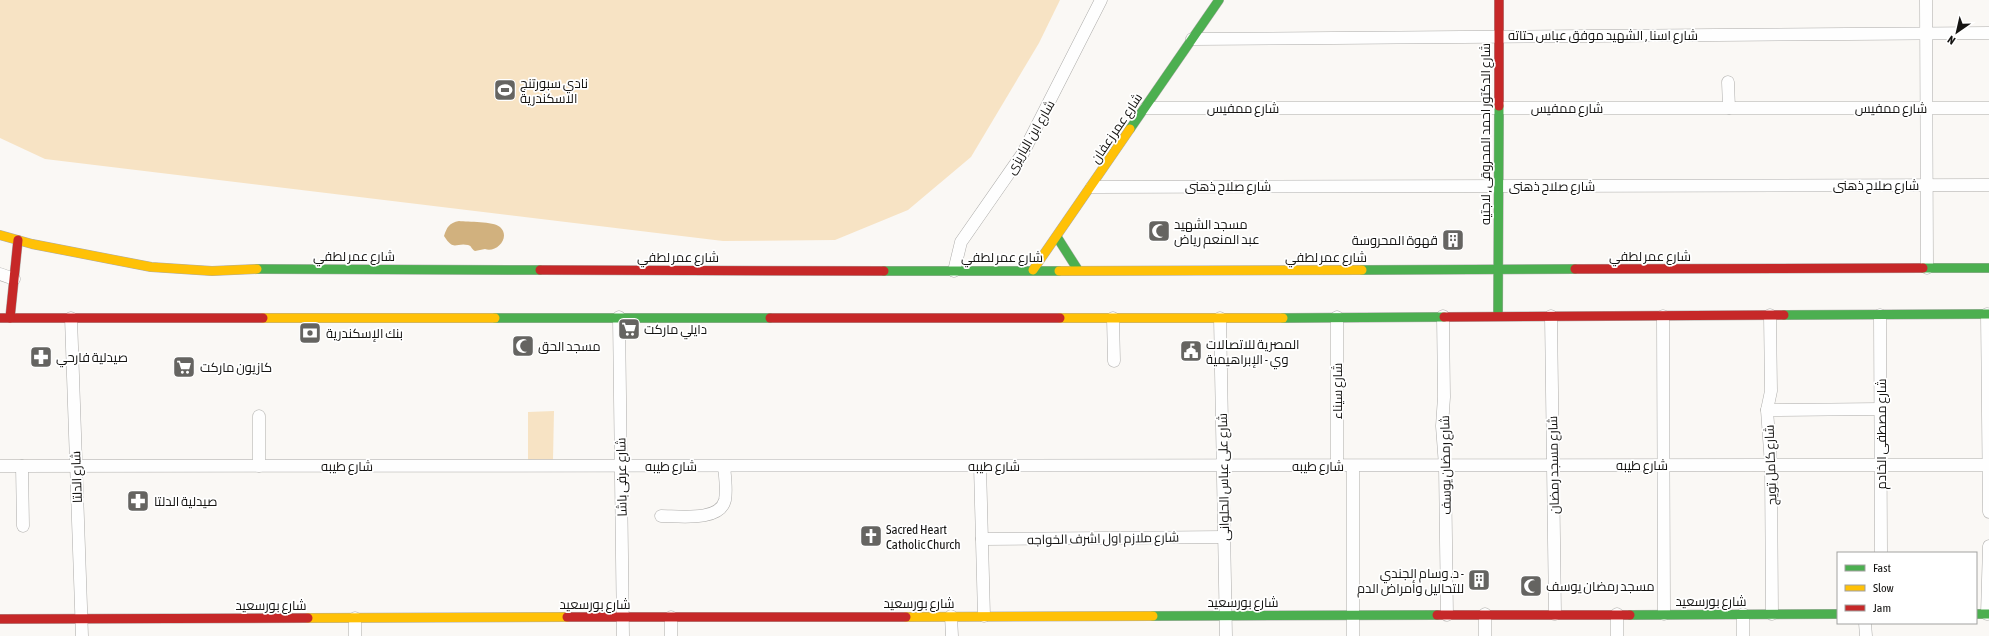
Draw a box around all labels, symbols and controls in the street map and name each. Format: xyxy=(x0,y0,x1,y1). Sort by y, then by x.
north arrow xyxy=(1937,12,1977,52)
street label: شارع اسنا , الشهيد موفق عباس حتاته xyxy=(1508,28,1698,44)
text: N xyxy=(1945,33,1957,47)
street label: شارع الدكتور احمد المحروقى , لاجتيه xyxy=(1478,43,1494,225)
place label: نادي سبورتنج الاسكندرية xyxy=(520,76,588,106)
sports icon: نادي سبورتنج الاسكندرية xyxy=(492,77,518,103)
street label: شارع عمر زعفان xyxy=(1088,90,1146,167)
street label: شارع ابن الباريزى xyxy=(1003,98,1059,177)
street label: شارع ممفيس xyxy=(1207,101,1279,117)
street label: شارع ممفيس xyxy=(1531,101,1603,117)
street label: شارع ممفيس xyxy=(1855,101,1927,117)
street label: شارع صلاح ذهنى xyxy=(1833,178,1919,194)
street label: شارع صلاح ذهنى xyxy=(1185,179,1271,195)
street label: شارع صلاح ذهنى xyxy=(1509,179,1595,195)
place label: مسجد الشهيد عبد المنعم رياض xyxy=(1174,217,1260,249)
mosque icon: مسجد الشهيد عبد المنعم رياض xyxy=(1146,218,1172,244)
building icon: قهوة المحروسة xyxy=(1440,227,1466,253)
place label: قهوة المحروسة xyxy=(1352,233,1438,248)
street label: شارع عمر لطفي xyxy=(313,249,395,267)
street label: شارع عمر لطفي xyxy=(1609,249,1691,267)
street label: شارع عمر لطفي xyxy=(637,250,719,268)
street label: شارع عمر لطفي xyxy=(961,250,1043,268)
street label: شارع عمر لطفي xyxy=(1285,250,1367,268)
supermarket icon: دايلي ماركت xyxy=(616,316,642,342)
bank icon: بنك الإسكندرية xyxy=(297,320,323,346)
place label: دايلي ماركت xyxy=(644,322,707,340)
place label: بنك الإسكندرية xyxy=(326,326,403,342)
mosque icon: مسجد الحق xyxy=(510,333,536,359)
place label: المصرية للاتصالات وي - الإبراهيمية xyxy=(1206,337,1300,370)
public building icon: المصرية للاتصالات وي - الإبراهيمية xyxy=(1178,338,1204,364)
place label: مسجد الحق xyxy=(538,339,601,354)
pharmacy icon: صيدلية فارحي xyxy=(28,344,54,370)
place label: صيدلية فارحي xyxy=(56,350,128,368)
supermarket icon: كازيون ماركت xyxy=(171,354,197,380)
place label: كازيون ماركت xyxy=(200,360,272,375)
street label: شارع سيناء xyxy=(1330,363,1346,419)
street label: شارع مصطفى الخادم xyxy=(1874,379,1891,489)
street label: شارع على عباس الحلوانى xyxy=(1215,413,1233,541)
street label: شارع رمضان يوسف xyxy=(1437,415,1455,515)
street label: شارع مسجد رمضان xyxy=(1545,416,1563,514)
street label: شارع كامل تويج xyxy=(1762,424,1780,506)
street label: شارع عرفى باشا xyxy=(613,437,631,517)
street label: شارع الدلتا xyxy=(68,451,86,503)
street label: شارع طيبه xyxy=(1616,458,1668,474)
street label: شارع طيبه xyxy=(321,459,373,475)
street label: شارع طيبه xyxy=(645,459,697,475)
street label: شارع طيبه xyxy=(968,459,1020,475)
street label: شارع طيبه xyxy=(1292,459,1344,475)
pharmacy icon: صيدلية الدلتا xyxy=(125,488,151,514)
place label: صيدلية الدلتا xyxy=(154,494,217,509)
place label: Sacred Heart Catholic Church xyxy=(886,522,960,552)
church icon: Sacred Heart Catholic Church xyxy=(858,523,884,549)
street label: شارع ملازم اول اشرف الخواجه xyxy=(1027,530,1179,549)
legend xyxy=(1837,552,1977,624)
text: Fast xyxy=(1873,561,1891,575)
place label: د. وسام الجندي - للتحاليل وأمراض الدم xyxy=(1357,566,1464,598)
building icon: د. وسام الجندي - للتحاليل وأمراض الدم xyxy=(1466,567,1492,593)
mosque icon: مسجد رمضان يوسف xyxy=(1518,573,1544,599)
place label: مسجد رمضان يوسف xyxy=(1546,579,1655,594)
text: Slow xyxy=(1873,581,1894,595)
street label: شارع بورسعيد xyxy=(1675,594,1747,610)
street label: شارع بورسعيد xyxy=(1207,595,1279,611)
street label: شارع بورسعيد xyxy=(883,596,955,612)
street label: شارع بورسعيد xyxy=(559,597,631,613)
street label: شارع بورسعيد xyxy=(235,598,307,614)
text: Jam xyxy=(1873,601,1891,615)

